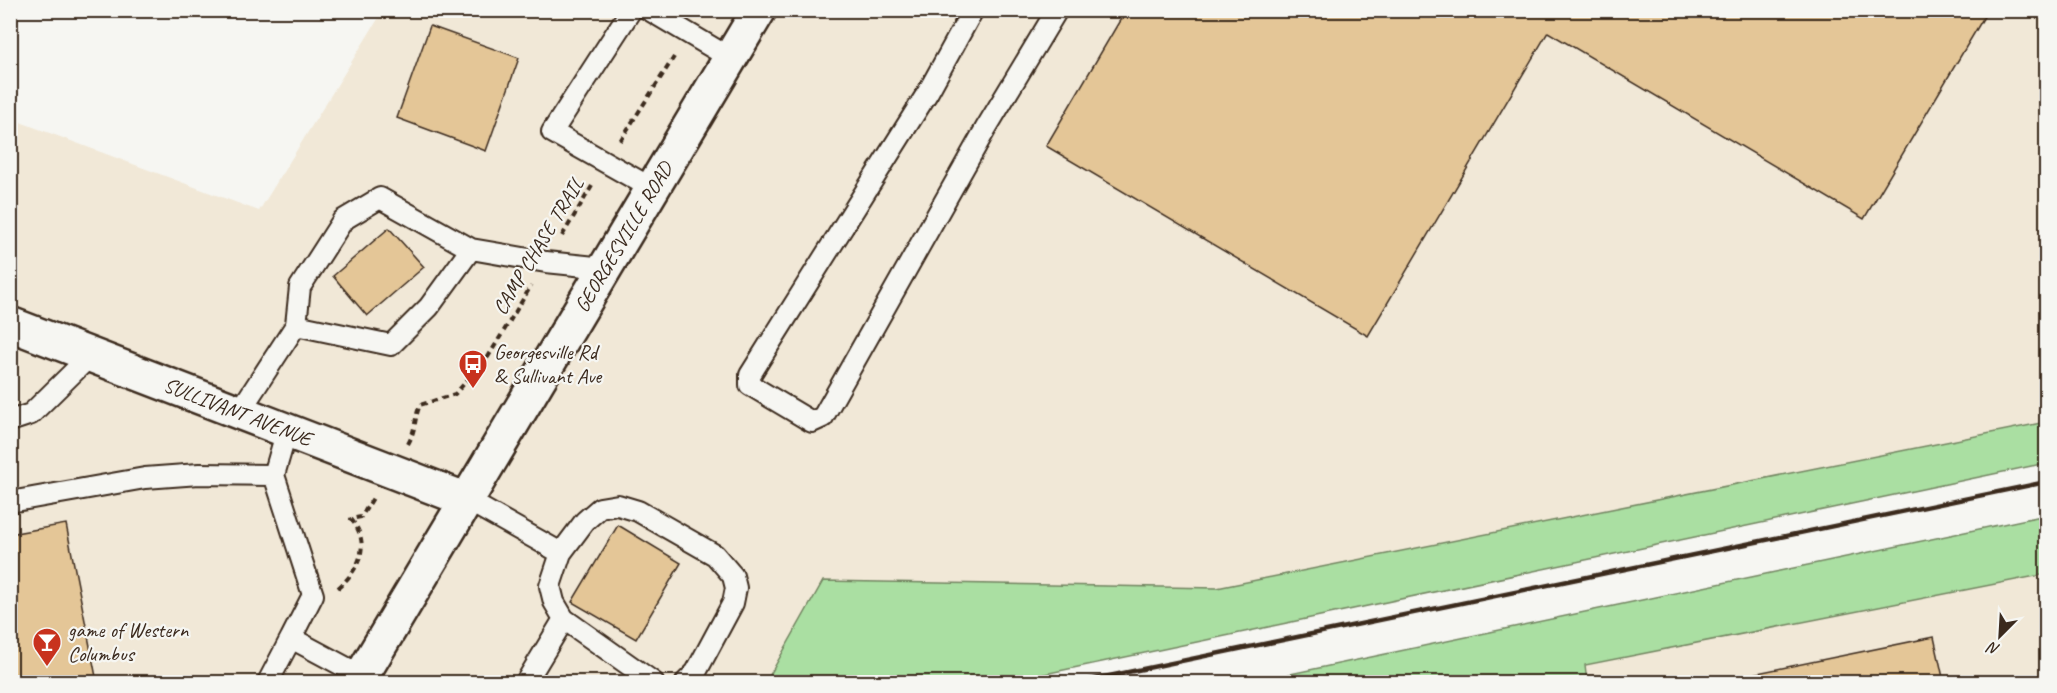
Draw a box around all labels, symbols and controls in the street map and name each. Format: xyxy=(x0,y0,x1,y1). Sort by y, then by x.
street label: GEORGESVILLE ROAD xyxy=(569,156,679,317)
street label: CAMP CHASE TRAIL xyxy=(487,172,590,319)
place label: Georgesville Rd & Sullivant Ave xyxy=(494,339,603,389)
bus stop icon: Georgesville Rd & Sullivant Ave xyxy=(457,348,489,390)
street label: SULLIVANT AVENUE xyxy=(160,371,318,453)
north arrow xyxy=(1970,606,2030,666)
place label: game of Western Columbus xyxy=(68,617,189,667)
bar icon: game of Western Columbus xyxy=(31,626,63,668)
text: N xyxy=(1983,636,2003,660)

